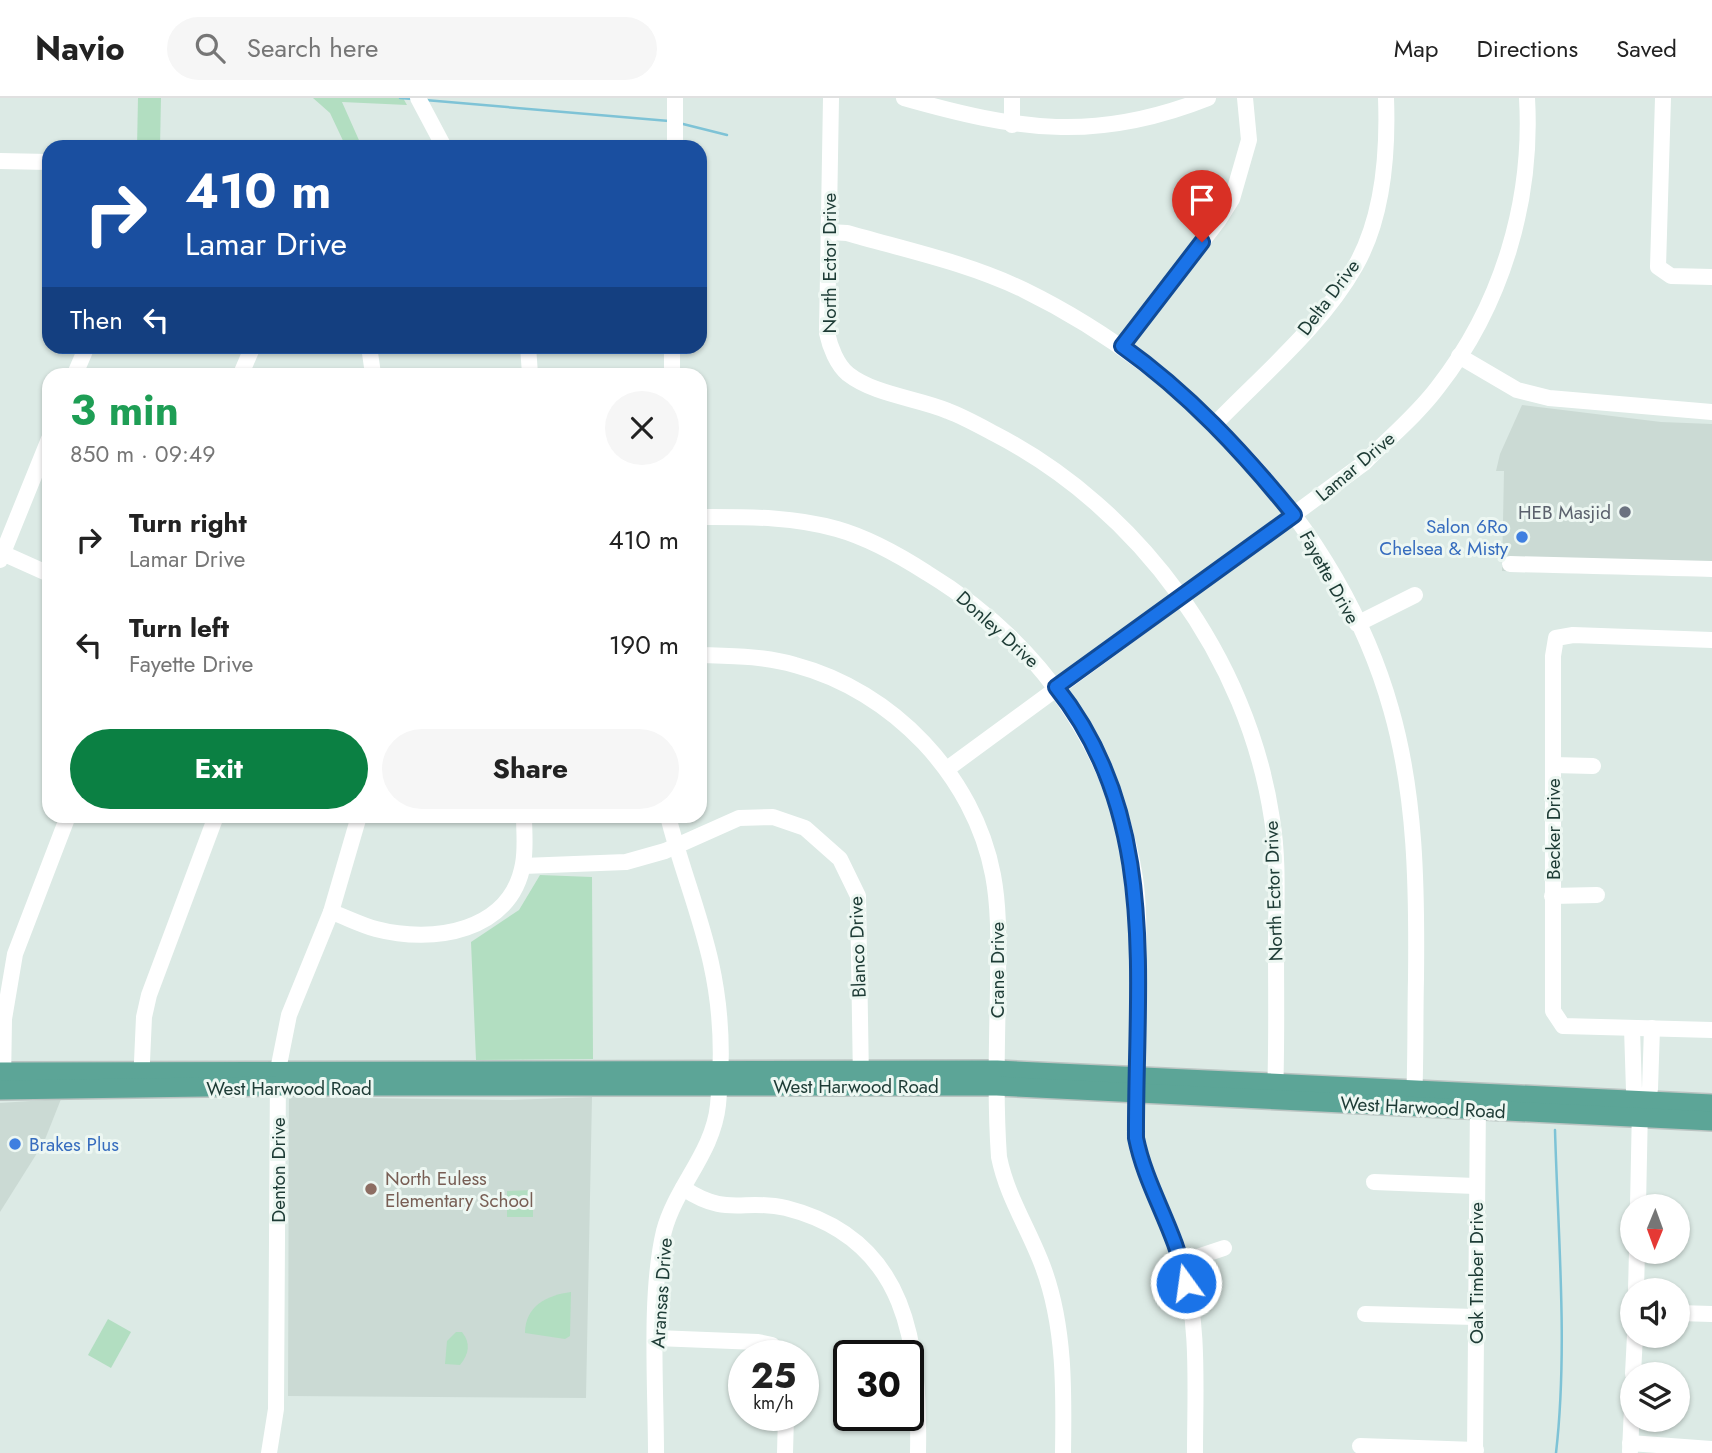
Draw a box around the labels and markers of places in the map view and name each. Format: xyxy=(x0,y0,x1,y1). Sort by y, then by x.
pin xyxy=(1172,170,1232,242)
place label: HEB Masjid xyxy=(1518,499,1611,526)
marker: HEB Masjid xyxy=(1617,504,1633,520)
place label: Salon 6Ro Chelsea & Misty xyxy=(1379,513,1509,562)
marker: Salon 6Ro Chelsea & Misty xyxy=(1514,529,1530,545)
place label: Brakes Plus xyxy=(29,1131,119,1158)
marker: Brakes Plus xyxy=(7,1136,23,1152)
place label: North Euless Elementary School xyxy=(385,1165,534,1214)
marker: North Euless Elementary School xyxy=(363,1181,379,1197)

